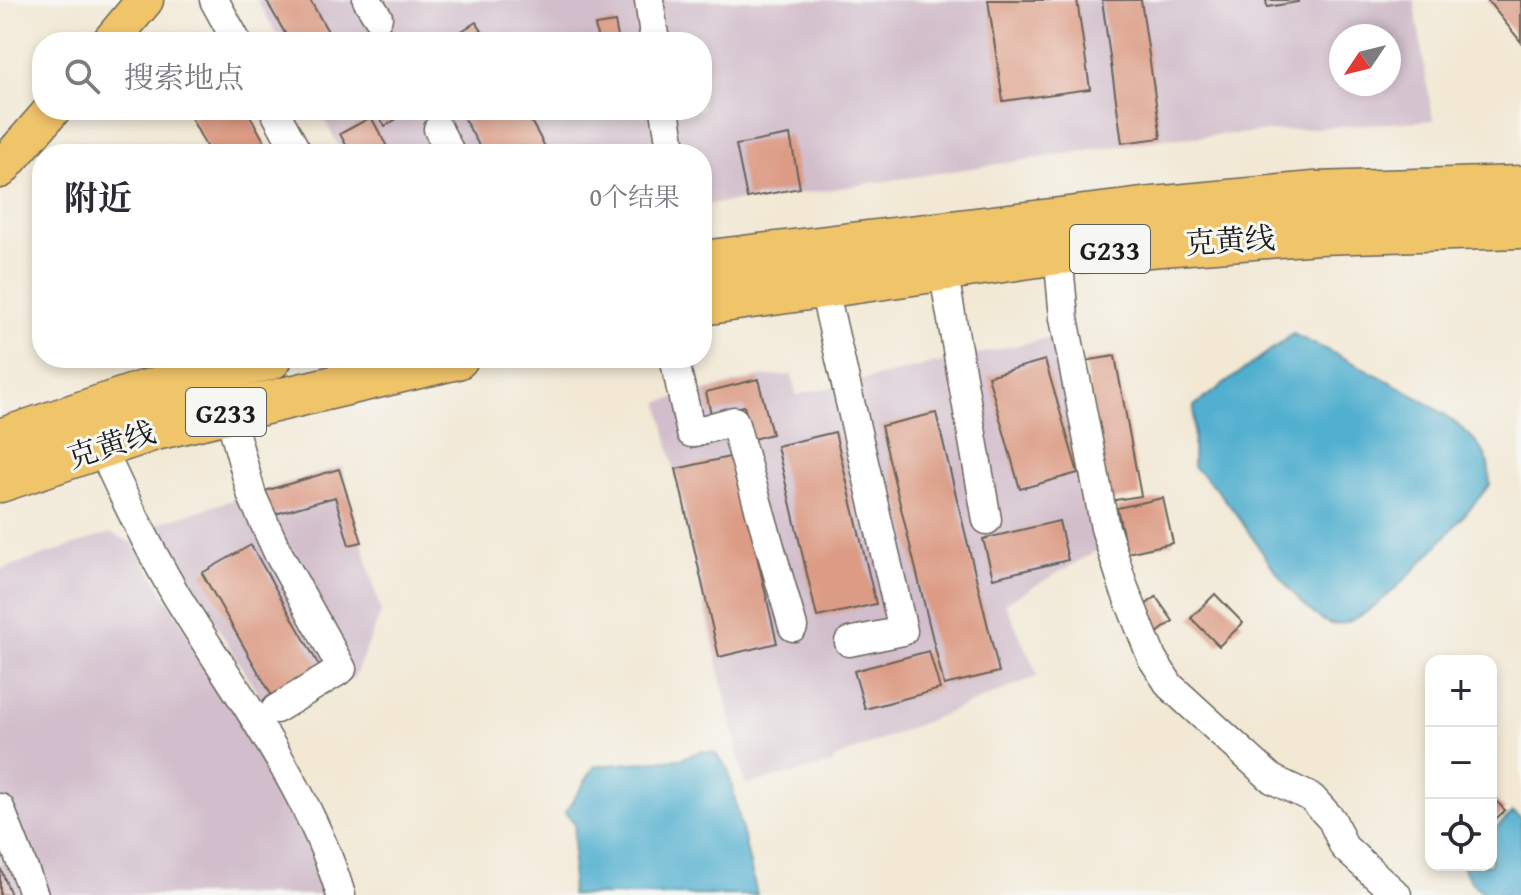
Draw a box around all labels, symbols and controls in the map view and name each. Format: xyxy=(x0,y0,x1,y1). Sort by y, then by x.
north arrow xyxy=(1329,24,1401,96)
search box xyxy=(32,32,712,120)
icon: search xyxy=(60,54,104,98)
text: 搜索地点 xyxy=(124,55,244,99)
text: 附近 xyxy=(64,173,132,222)
text: 0个结果 xyxy=(589,177,680,216)
street label: 克黄线 xyxy=(1184,215,1276,265)
road number: G233 xyxy=(1070,225,1150,273)
road number: G233 xyxy=(186,388,266,436)
street label: 克黄线 xyxy=(61,409,161,479)
map controls xyxy=(1425,655,1497,871)
button: + xyxy=(1425,655,1497,727)
button: − xyxy=(1425,727,1497,799)
button: locate xyxy=(1425,799,1497,871)

